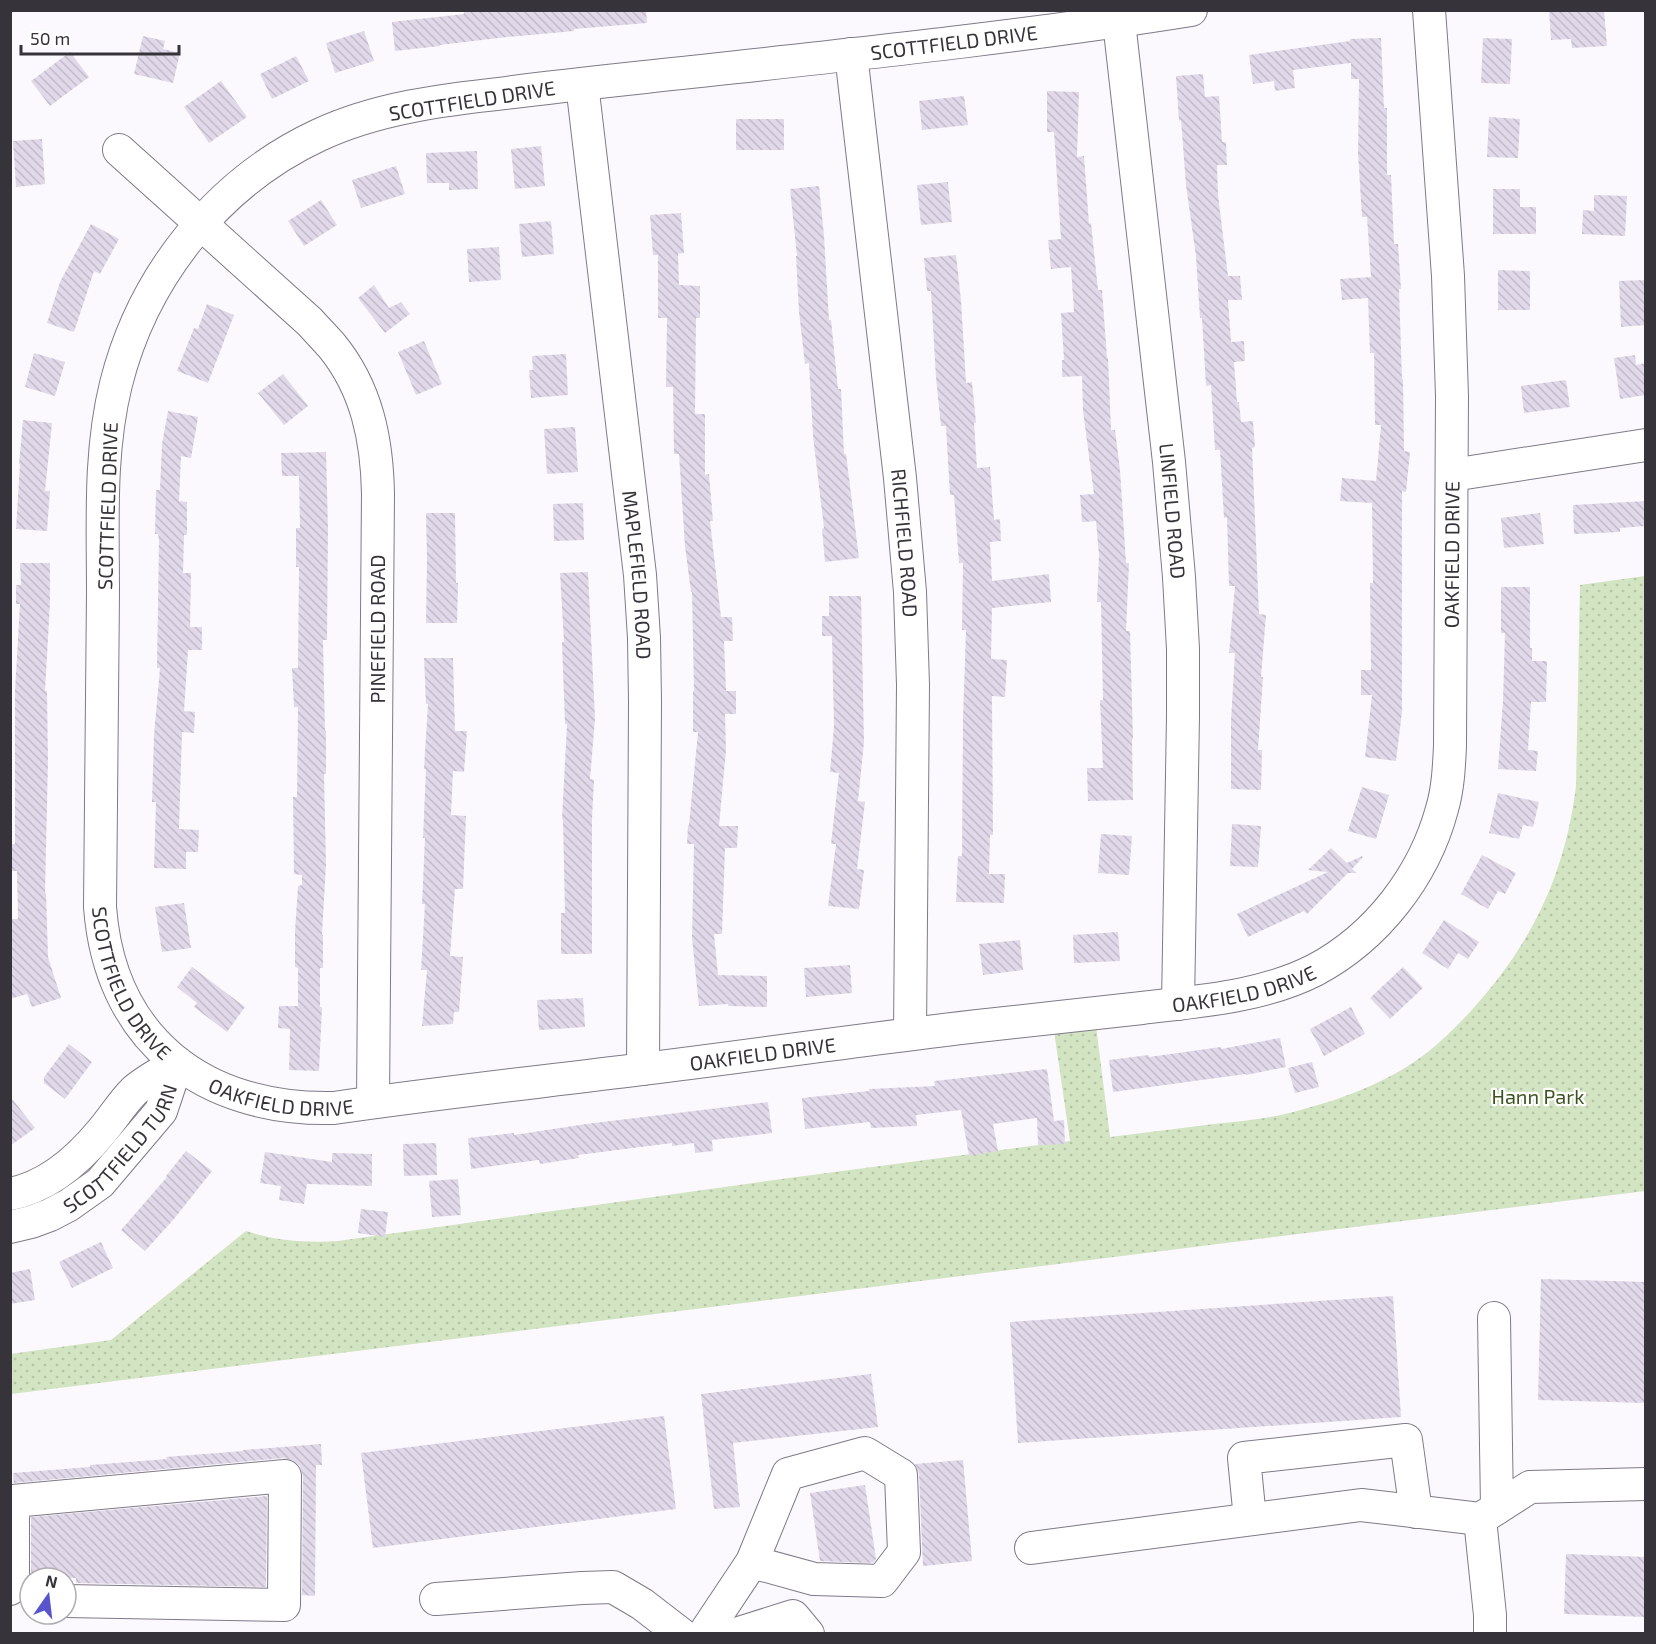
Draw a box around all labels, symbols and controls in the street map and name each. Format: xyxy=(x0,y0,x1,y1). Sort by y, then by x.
scale bar xyxy=(21,18,178,56)
street label: SCOTTFIELD DRIVE xyxy=(869,20,1039,64)
text: 50 m xyxy=(30,27,70,49)
street label: SCOTTFIELD DRIVE xyxy=(387,75,557,125)
street label: SCOTTFIELD DRIVE xyxy=(92,422,122,590)
street label: LINFIELD ROAD xyxy=(1155,442,1191,580)
street label: RICHFIELD ROAD xyxy=(887,467,923,618)
street label: OAKFIELD DRIVE xyxy=(1439,481,1464,628)
street label: MAPLEFIELD ROAD xyxy=(618,489,656,660)
street label: PINEFIELD ROAD xyxy=(365,555,389,703)
street label: SCOTTFIELD DRIVE xyxy=(88,905,176,1064)
street label: OAKFIELD DRIVE xyxy=(1171,960,1320,1016)
street label: OAKFIELD DRIVE xyxy=(688,1032,837,1075)
street label: OAKFIELD DRIVE xyxy=(205,1072,355,1120)
street label: SCOTTFIELD TURN xyxy=(58,1081,181,1218)
park label: Hann Park xyxy=(1492,1084,1584,1108)
north arrow xyxy=(18,1566,78,1626)
text: N xyxy=(44,1570,60,1592)

